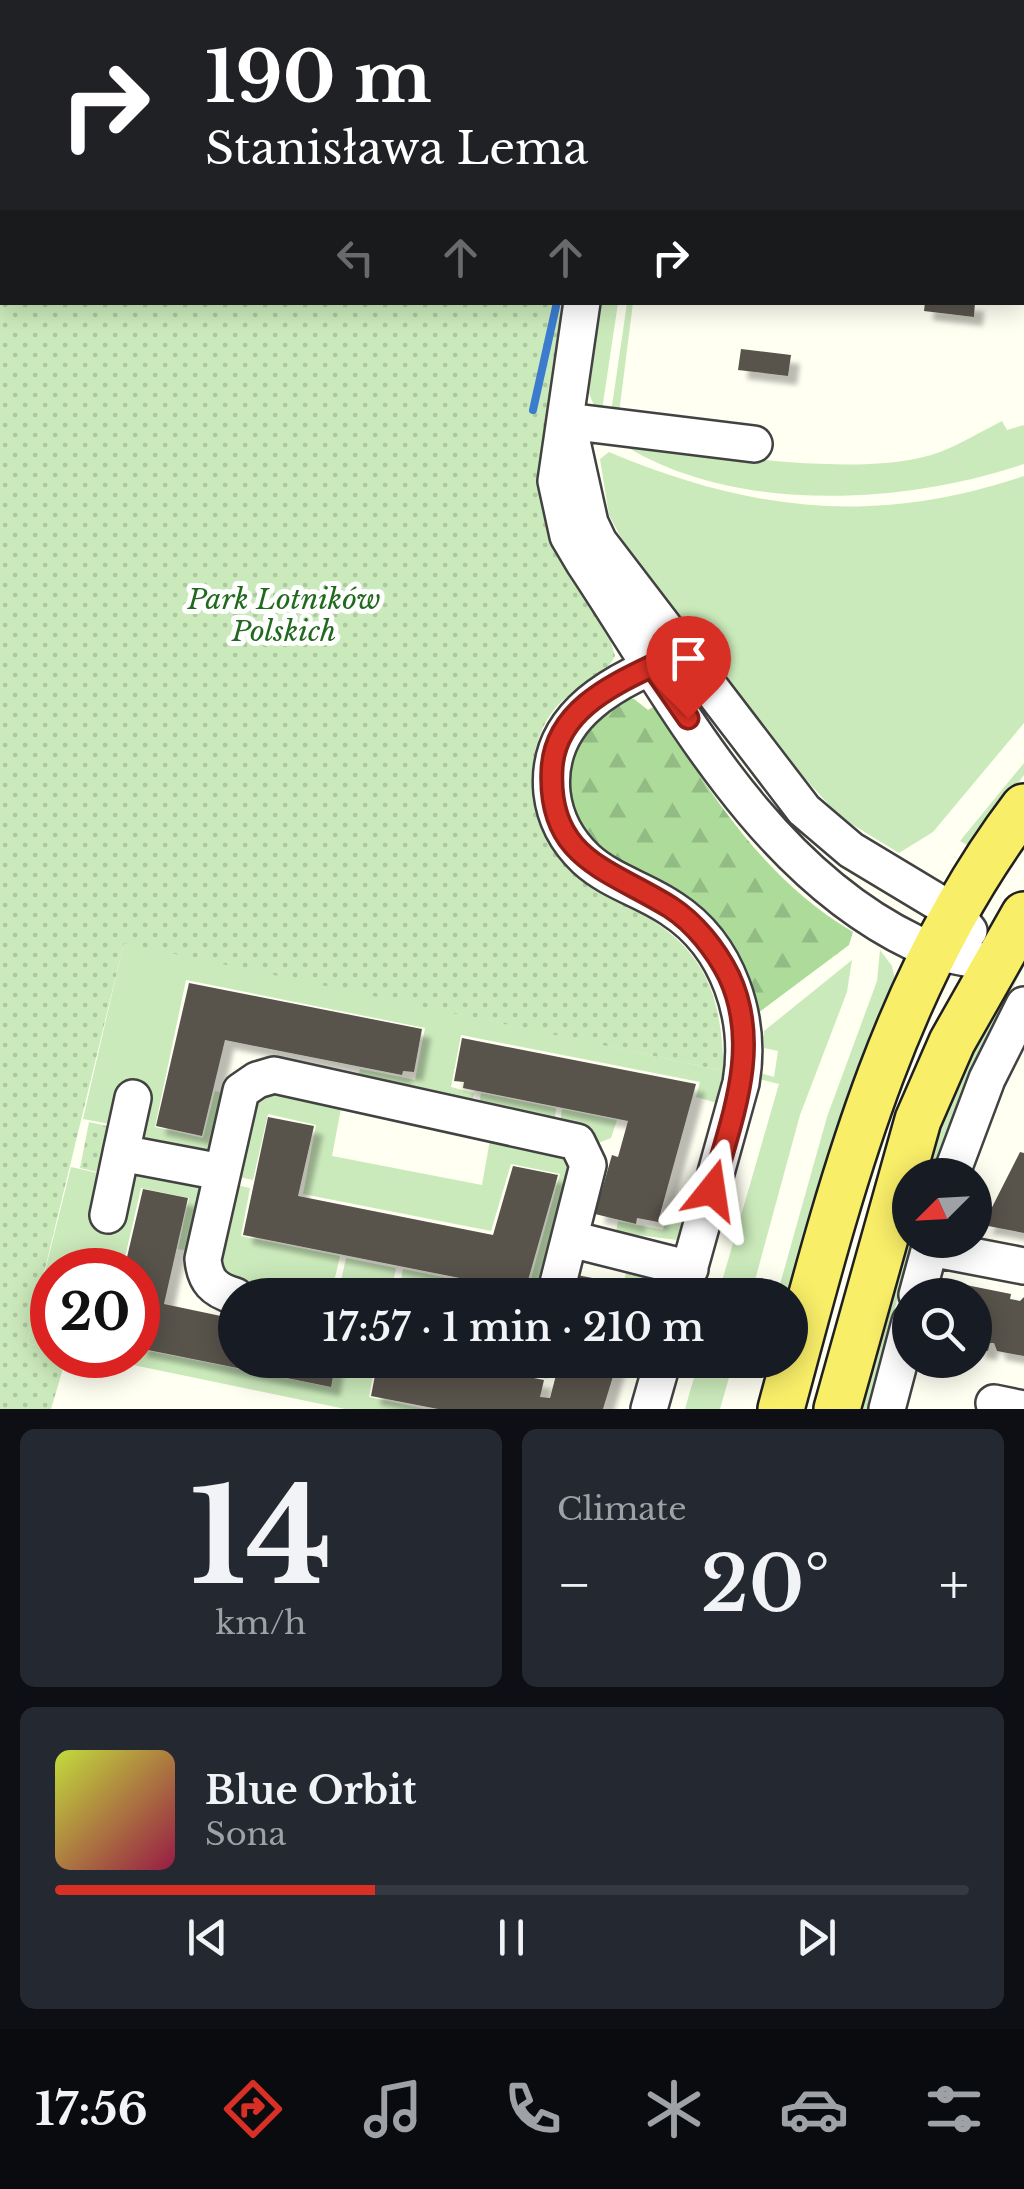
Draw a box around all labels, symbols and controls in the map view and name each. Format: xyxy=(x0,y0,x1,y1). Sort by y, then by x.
text: 190 m xyxy=(205,34,432,121)
icon: right xyxy=(40,40,170,170)
text: Stanisława Lema xyxy=(205,120,588,176)
icon: left xyxy=(328,230,383,285)
icon: ahead xyxy=(433,230,488,285)
icon: ahead xyxy=(538,230,593,285)
icon: right xyxy=(643,230,698,285)
park label: Park Lotników Polskich xyxy=(186,582,381,649)
pin xyxy=(646,616,731,719)
icon: arrive xyxy=(661,631,716,686)
position arrow xyxy=(660,1138,764,1242)
north arrow xyxy=(892,1158,992,1258)
map controls xyxy=(892,1158,992,1378)
speed limit sign: 20 xyxy=(30,1248,160,1378)
button: search xyxy=(892,1278,992,1378)
text: 17:57 · 1 min · 210 m xyxy=(322,1304,704,1351)
text: 14 xyxy=(189,1457,333,1618)
text: Climate xyxy=(557,1489,686,1529)
text: 20° xyxy=(701,1538,830,1631)
text: − xyxy=(557,1551,592,1619)
text: + xyxy=(939,1551,969,1619)
text: km/h xyxy=(216,1603,306,1643)
text: Blue Orbit xyxy=(205,1767,416,1814)
text: Sona xyxy=(205,1814,286,1854)
icon: previous xyxy=(180,1910,235,1965)
icon: pause xyxy=(484,1910,539,1965)
icon: next xyxy=(789,1910,844,1965)
icon: directions xyxy=(218,2074,288,2144)
icon: music xyxy=(358,2074,428,2144)
icon: phone xyxy=(498,2074,568,2144)
icon: climate xyxy=(639,2074,709,2144)
icon: car xyxy=(779,2074,849,2144)
icon: filters xyxy=(919,2074,989,2144)
text: 17:56 xyxy=(35,2081,148,2137)

